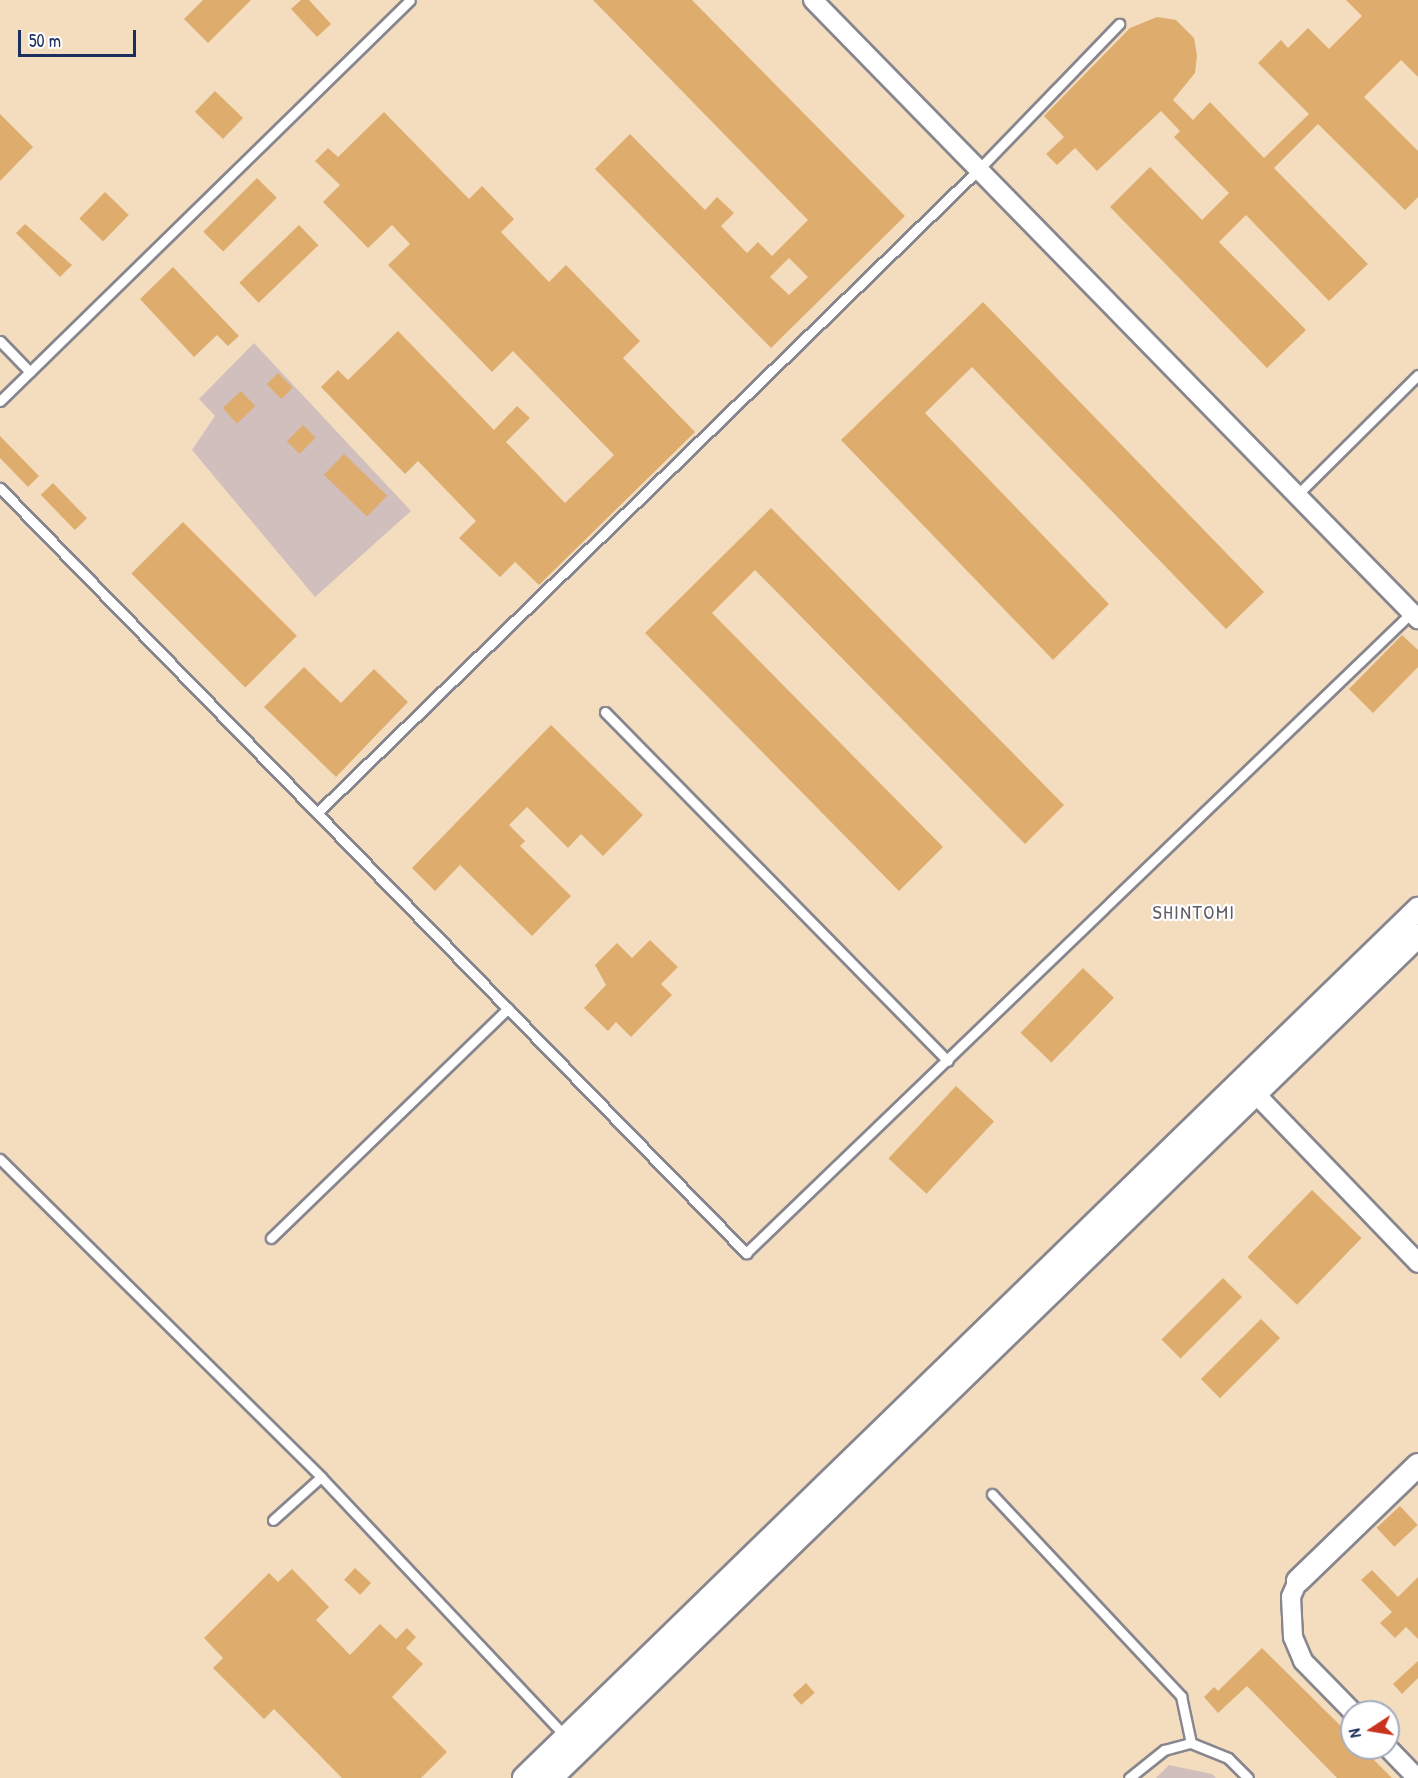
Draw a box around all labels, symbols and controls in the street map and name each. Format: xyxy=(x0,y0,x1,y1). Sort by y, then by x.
scale bar xyxy=(21,18,140,56)
text: 50 m xyxy=(29,28,61,53)
district label: SHINTOMI xyxy=(1153,899,1235,923)
north arrow xyxy=(1340,1700,1400,1760)
text: N xyxy=(1343,1727,1366,1740)

